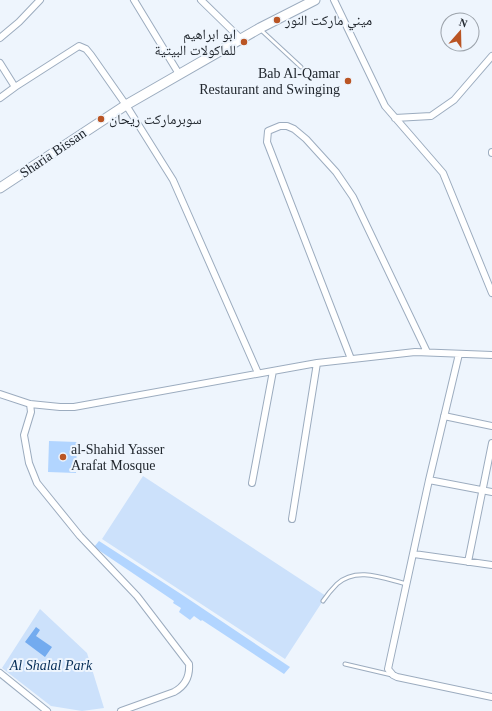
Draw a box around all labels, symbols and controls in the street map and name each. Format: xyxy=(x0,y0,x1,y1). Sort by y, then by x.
north arrow xyxy=(440,12,480,52)
place label: ميني ماركت النور xyxy=(284,13,372,31)
marker: ميني ماركت النور xyxy=(272,15,282,25)
text: N xyxy=(458,16,469,30)
place label: ابو ابراهيم للماكولات البيتية xyxy=(155,27,236,59)
marker: ابو ابراهيم للماكولات البيتية xyxy=(239,37,249,47)
place label: Bab Al-Qamar Restaurant and Swinging xyxy=(199,66,340,97)
marker: Bab Al-Qamar Restaurant and Swinging xyxy=(343,76,353,86)
place label: سوبرماركت ريحان xyxy=(109,112,202,128)
marker: سوبرماركت ريحان xyxy=(96,114,106,124)
street label: Sharia Bissan xyxy=(17,125,89,181)
place label: al-Shahid Yasser Arafat Mosque xyxy=(71,442,165,473)
marker: al-Shahid Yasser Arafat Mosque xyxy=(58,452,68,462)
park label: Al Shalal Park xyxy=(9,658,93,673)

